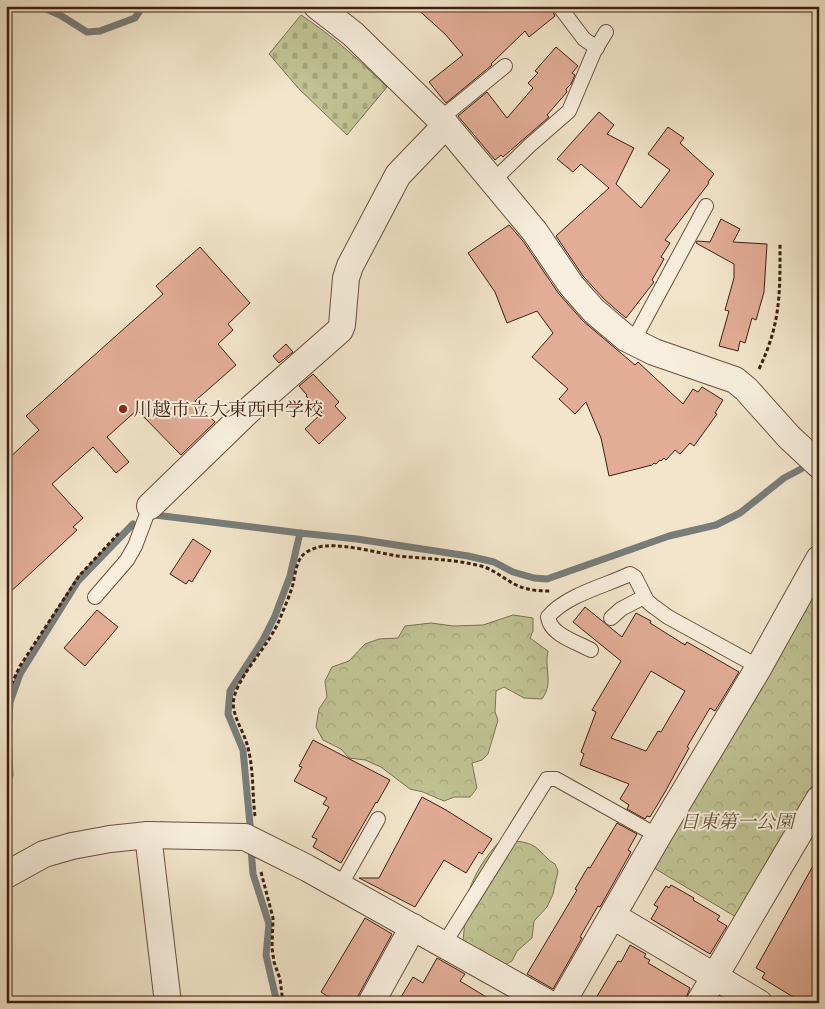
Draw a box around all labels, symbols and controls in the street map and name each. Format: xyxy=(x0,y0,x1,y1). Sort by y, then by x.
place label: 川越市立大東西中学校 xyxy=(133,398,323,421)
marker: 川越市立大東西中学校 xyxy=(117,403,129,415)
park label: 日東第一公園 xyxy=(680,810,797,833)

